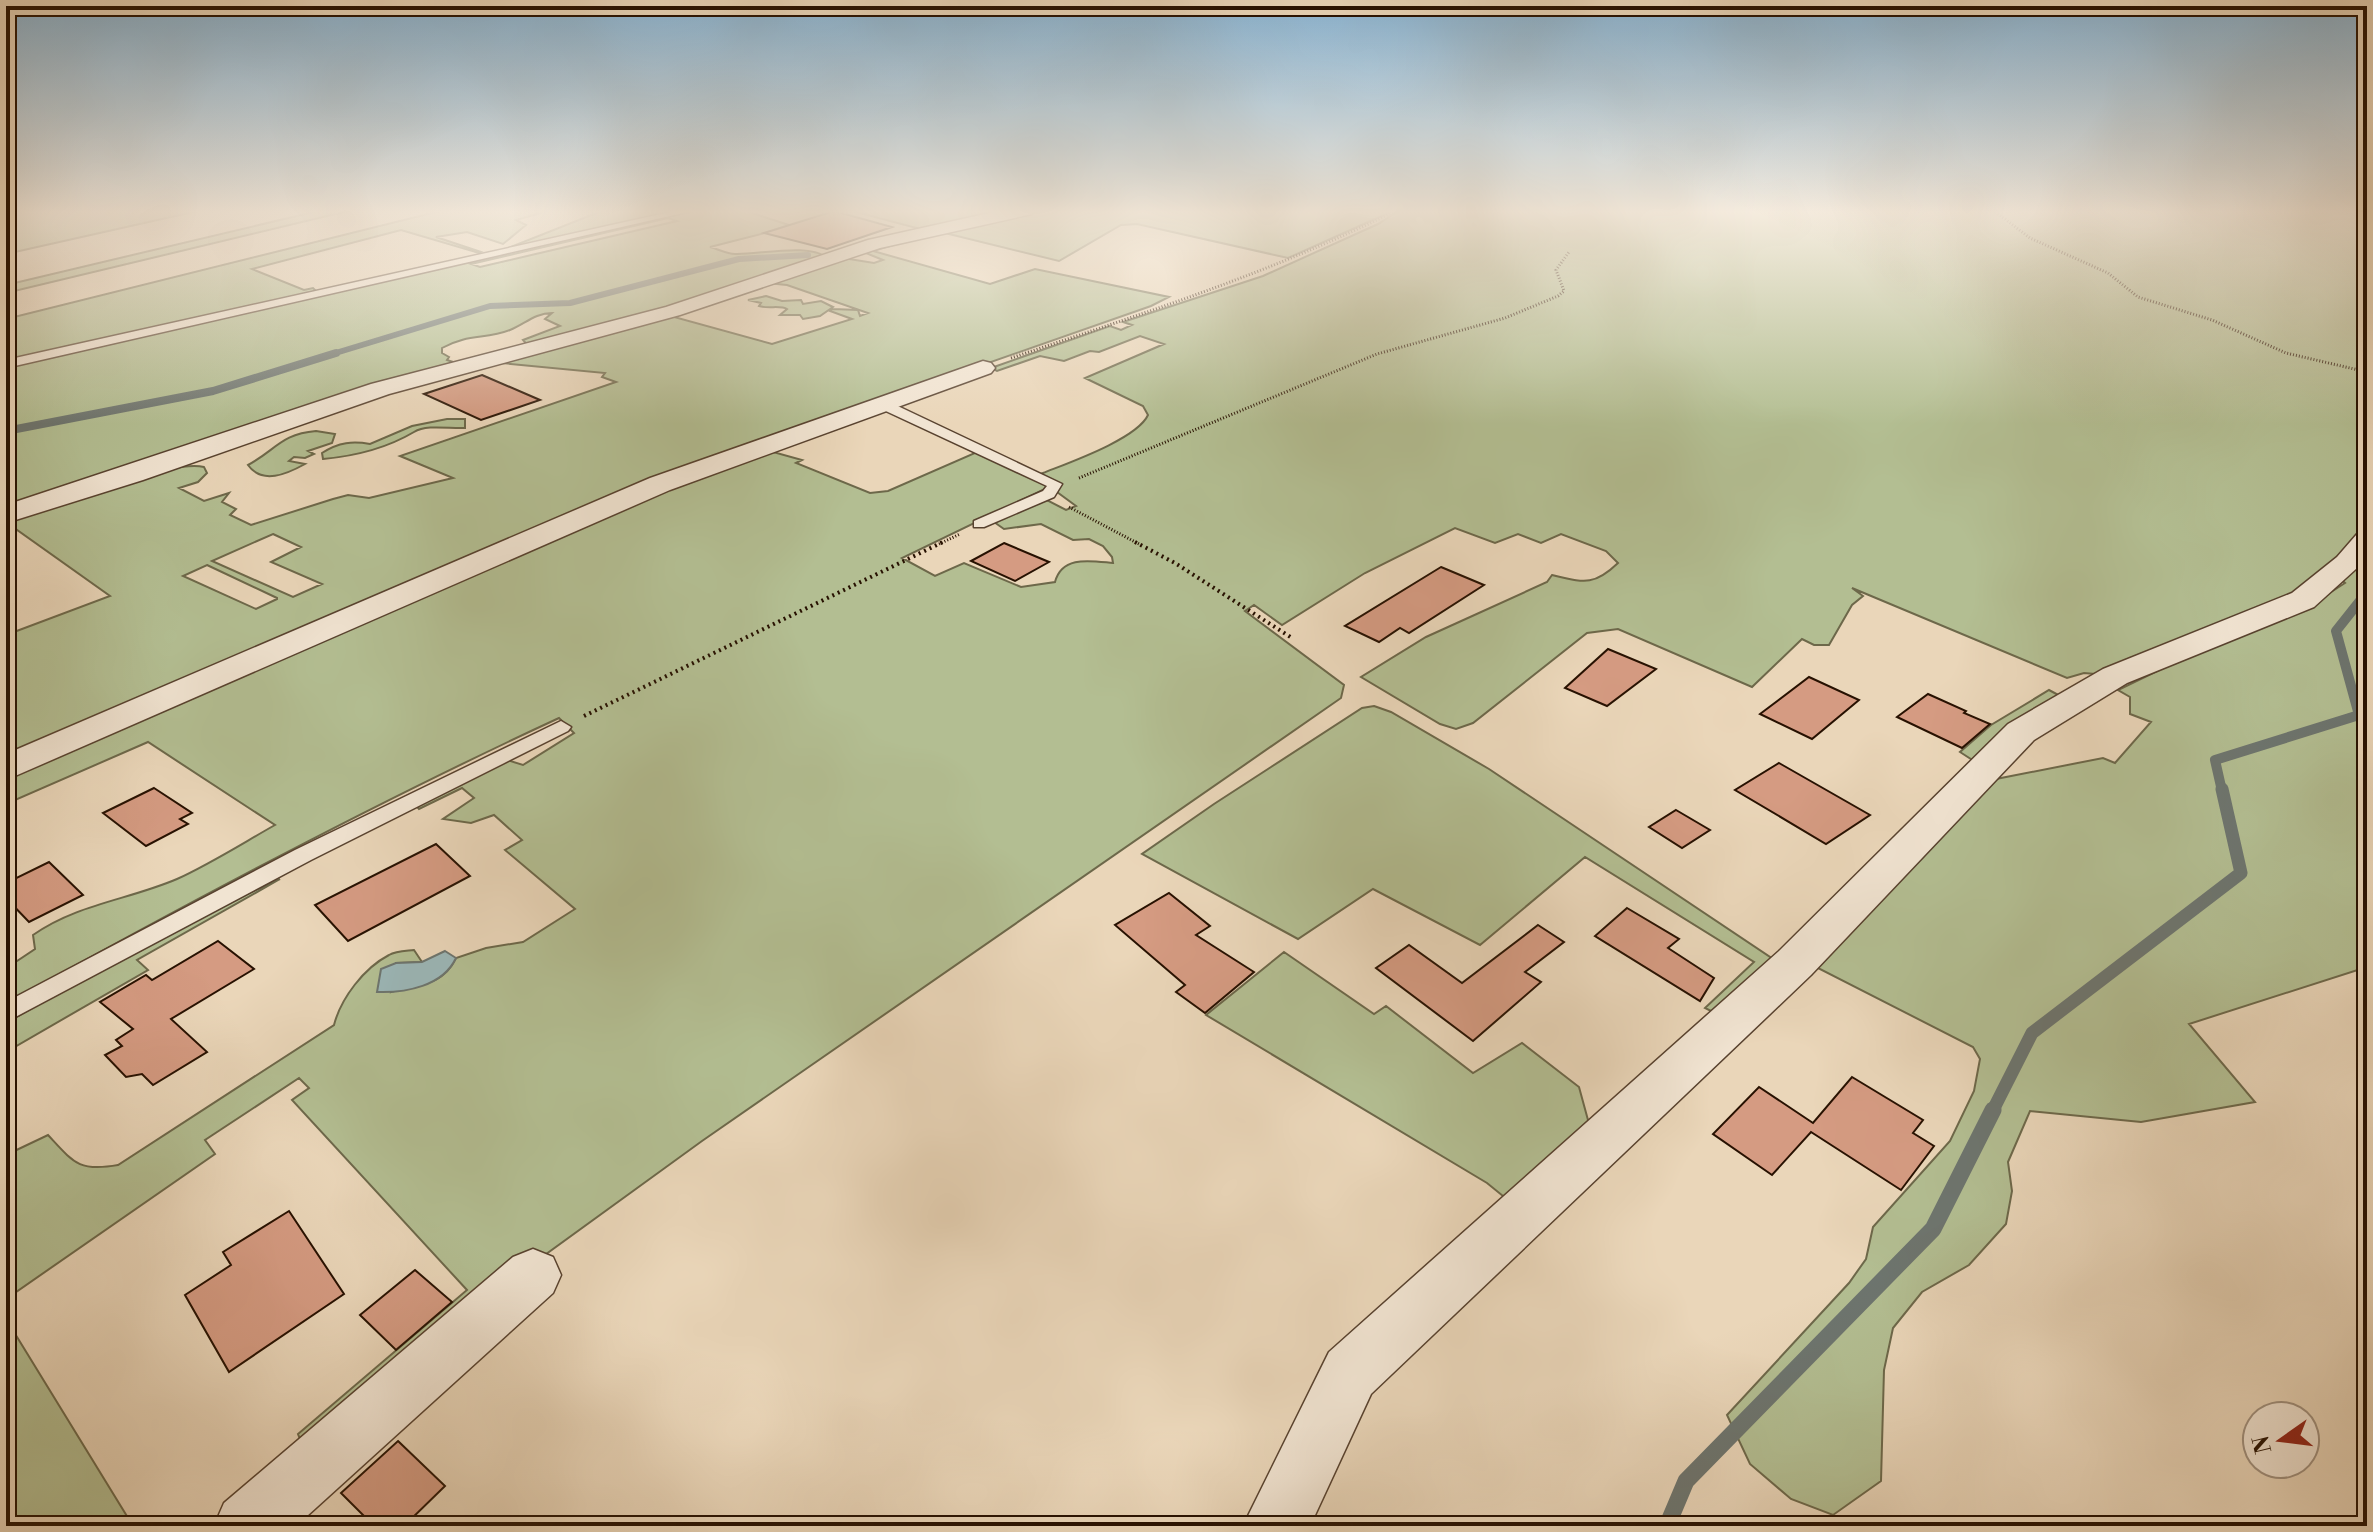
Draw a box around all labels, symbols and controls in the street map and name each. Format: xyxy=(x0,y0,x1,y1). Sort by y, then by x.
north arrow xyxy=(2241,1400,2321,1480)
text: N xyxy=(2248,1432,2278,1456)

